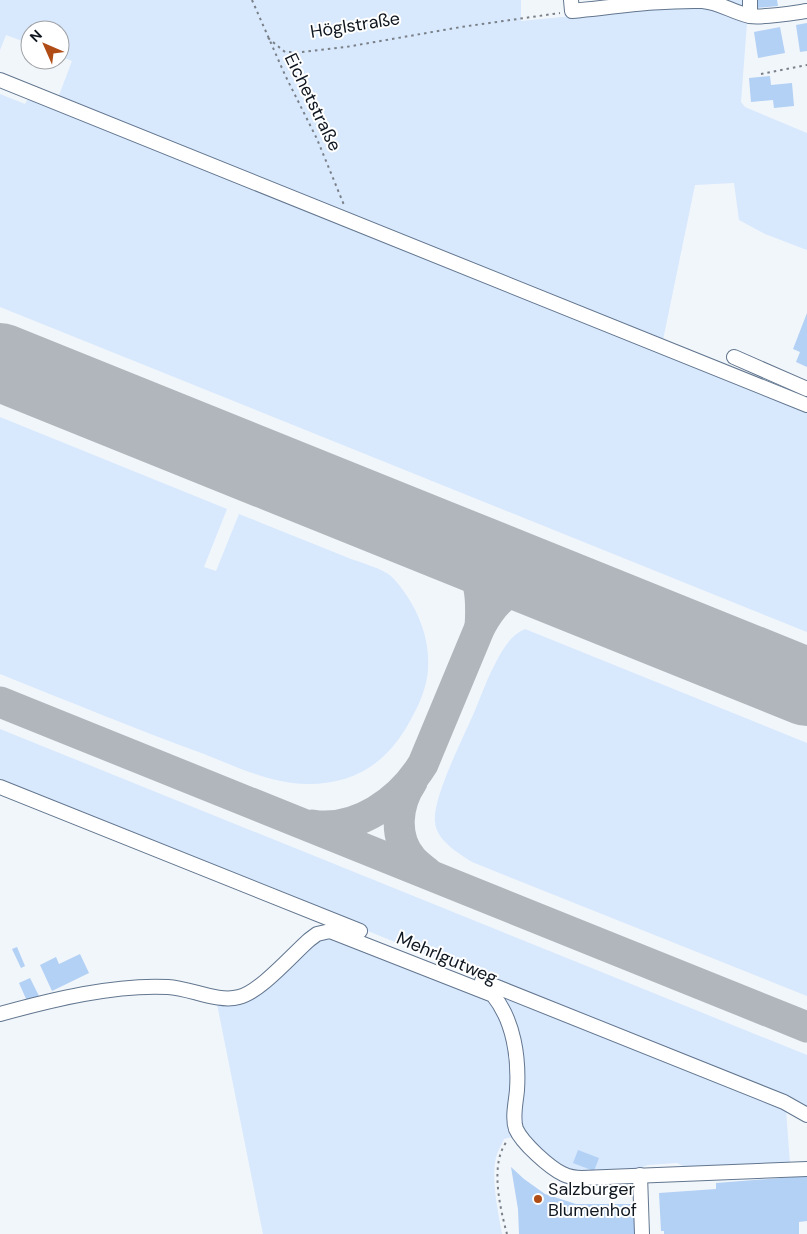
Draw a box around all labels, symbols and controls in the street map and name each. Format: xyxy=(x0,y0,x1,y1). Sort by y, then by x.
street label: Höglstraße xyxy=(308,6,402,44)
north arrow xyxy=(20,20,70,70)
text: N xyxy=(26,26,46,46)
street label: Eichetstraße xyxy=(279,49,347,155)
street label: Mehrlgutweg xyxy=(393,926,501,990)
place label: Salzburger Blumenhof xyxy=(548,1177,637,1222)
marker: Salzburger Blumenhof xyxy=(532,1193,544,1205)

